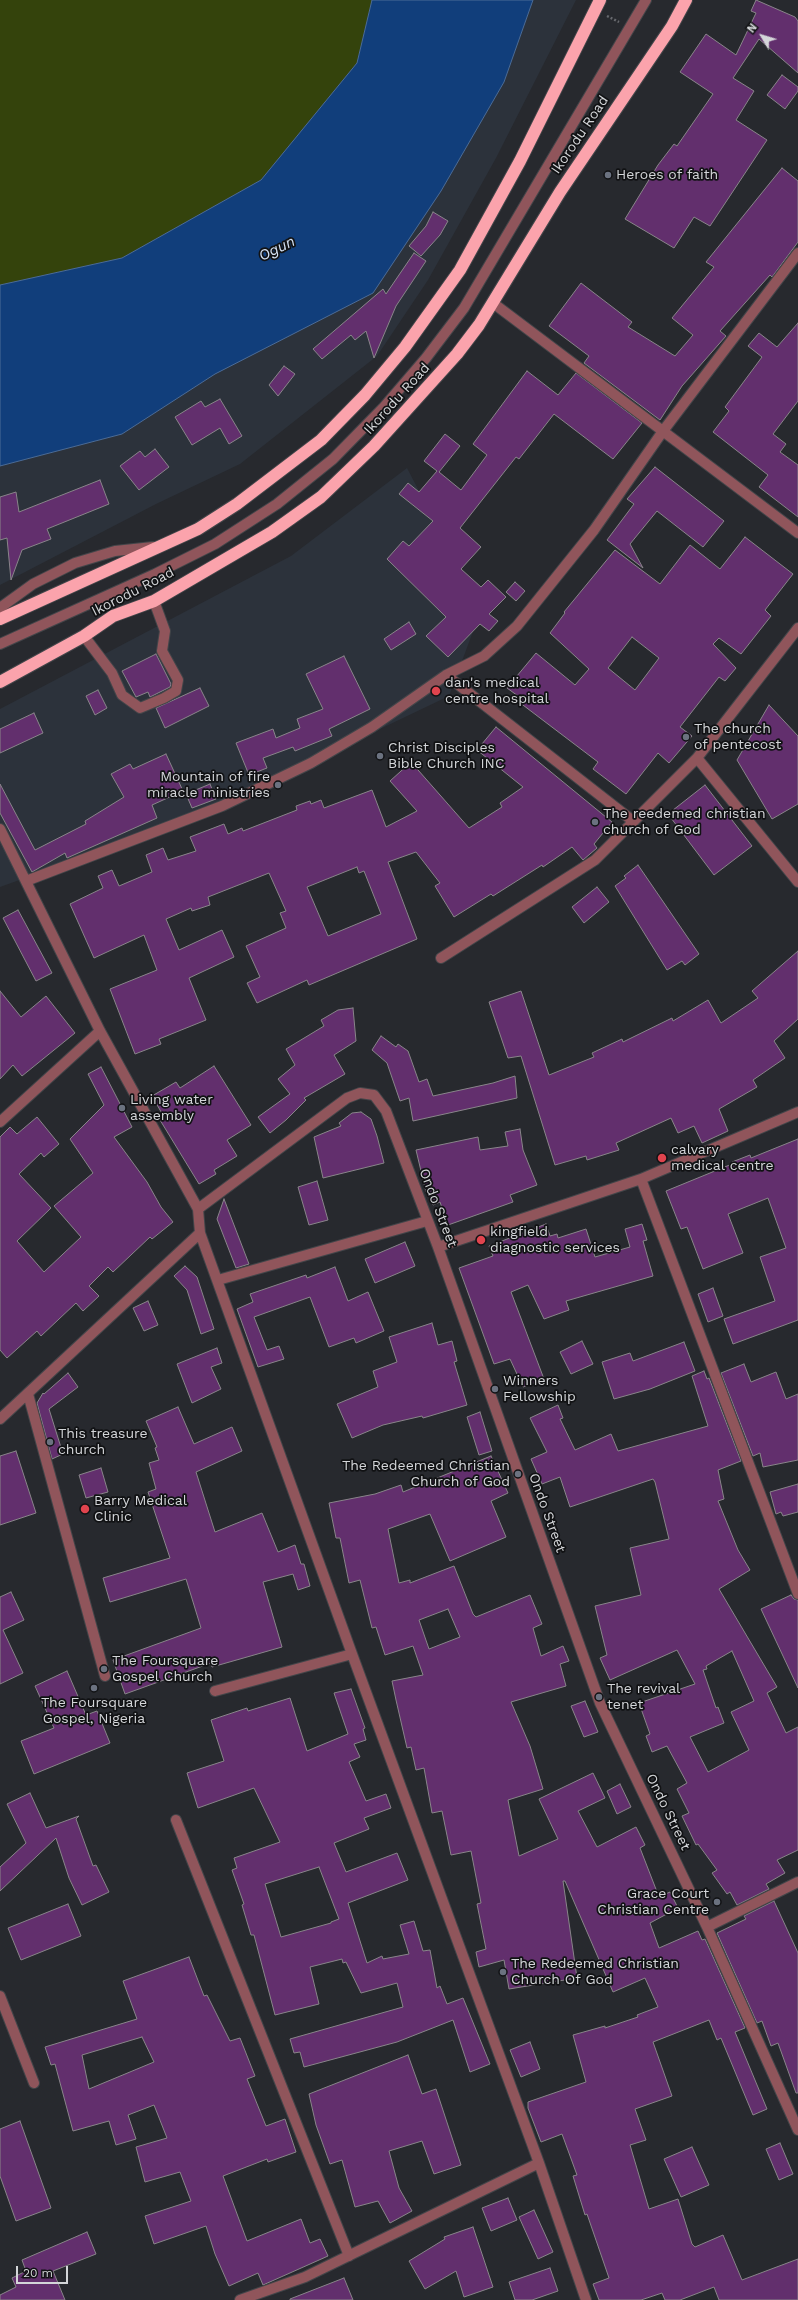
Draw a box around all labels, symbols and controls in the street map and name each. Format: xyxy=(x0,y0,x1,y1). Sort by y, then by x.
north arrow xyxy=(742,16,782,56)
text: N xyxy=(745,21,760,36)
street label: Ikorodu Road xyxy=(548,93,612,177)
place label: Heroes of faith xyxy=(616,167,718,183)
marker: Heroes of faith xyxy=(603,170,613,180)
water label: Ogun xyxy=(256,233,298,265)
street label: Ikorodu Road xyxy=(361,360,433,438)
street label: Ikorodu Road xyxy=(89,564,177,620)
place label: dan's medical centre hospital xyxy=(445,675,549,708)
marker: dan's medical centre hospital xyxy=(430,685,442,697)
place label: The church of pentecost xyxy=(694,721,781,754)
marker: The church of pentecost xyxy=(681,732,691,742)
place label: Christ Disciples Bible Church INC xyxy=(388,740,504,772)
marker: Christ Disciples Bible Church INC xyxy=(375,751,385,761)
place label: Mountain of fire miracle ministries xyxy=(147,769,270,802)
marker: Mountain of fire miracle ministries xyxy=(273,780,283,790)
place label: The reedemed christian church of God xyxy=(603,806,766,838)
marker: The reedemed christian church of God xyxy=(590,817,600,827)
place label: Living water assembly xyxy=(130,1092,213,1124)
marker: Living water assembly xyxy=(117,1103,127,1113)
place label: calvary medical centre xyxy=(671,1142,774,1174)
marker: calvary medical centre xyxy=(656,1152,668,1164)
street label: Ondo Street xyxy=(415,1166,461,1250)
place label: kingfield diagnostic services xyxy=(490,1224,620,1256)
marker: kingfield diagnostic services xyxy=(475,1234,487,1246)
place label: Winners Fellowship xyxy=(503,1373,576,1406)
marker: Winners Fellowship xyxy=(490,1384,500,1394)
place label: This treasure church xyxy=(58,1426,148,1458)
marker: This treasure church xyxy=(45,1437,55,1447)
place label: The Redeemed Christian Church of God xyxy=(342,1458,510,1490)
marker: The Redeemed Christian Church of God xyxy=(513,1469,523,1479)
street label: Ondo Street xyxy=(525,1471,569,1555)
place label: Barry Medical Clinic xyxy=(94,1493,187,1526)
marker: Barry Medical Clinic xyxy=(79,1503,91,1515)
place label: The Foursquare Gospel Church xyxy=(112,1653,218,1686)
marker: The Foursquare Gospel Church xyxy=(99,1664,109,1674)
place label: The revival tenet xyxy=(607,1681,680,1714)
marker: The Foursquare Gospel, Nigeria xyxy=(89,1683,99,1693)
marker: The revival tenet xyxy=(594,1692,604,1702)
place label: The Foursquare Gospel, Nigeria xyxy=(41,1695,147,1728)
street label: Ondo Street xyxy=(642,1771,694,1853)
place label: Grace Court Christian Centre xyxy=(597,1886,709,1918)
marker: Grace Court Christian Centre xyxy=(712,1897,722,1907)
place label: The Redeemed Christian Church Of God xyxy=(511,1956,679,1988)
marker: The Redeemed Christian Church Of God xyxy=(498,1967,508,1977)
scale bar xyxy=(18,2258,70,2284)
text: 20 m xyxy=(23,2266,53,2280)

